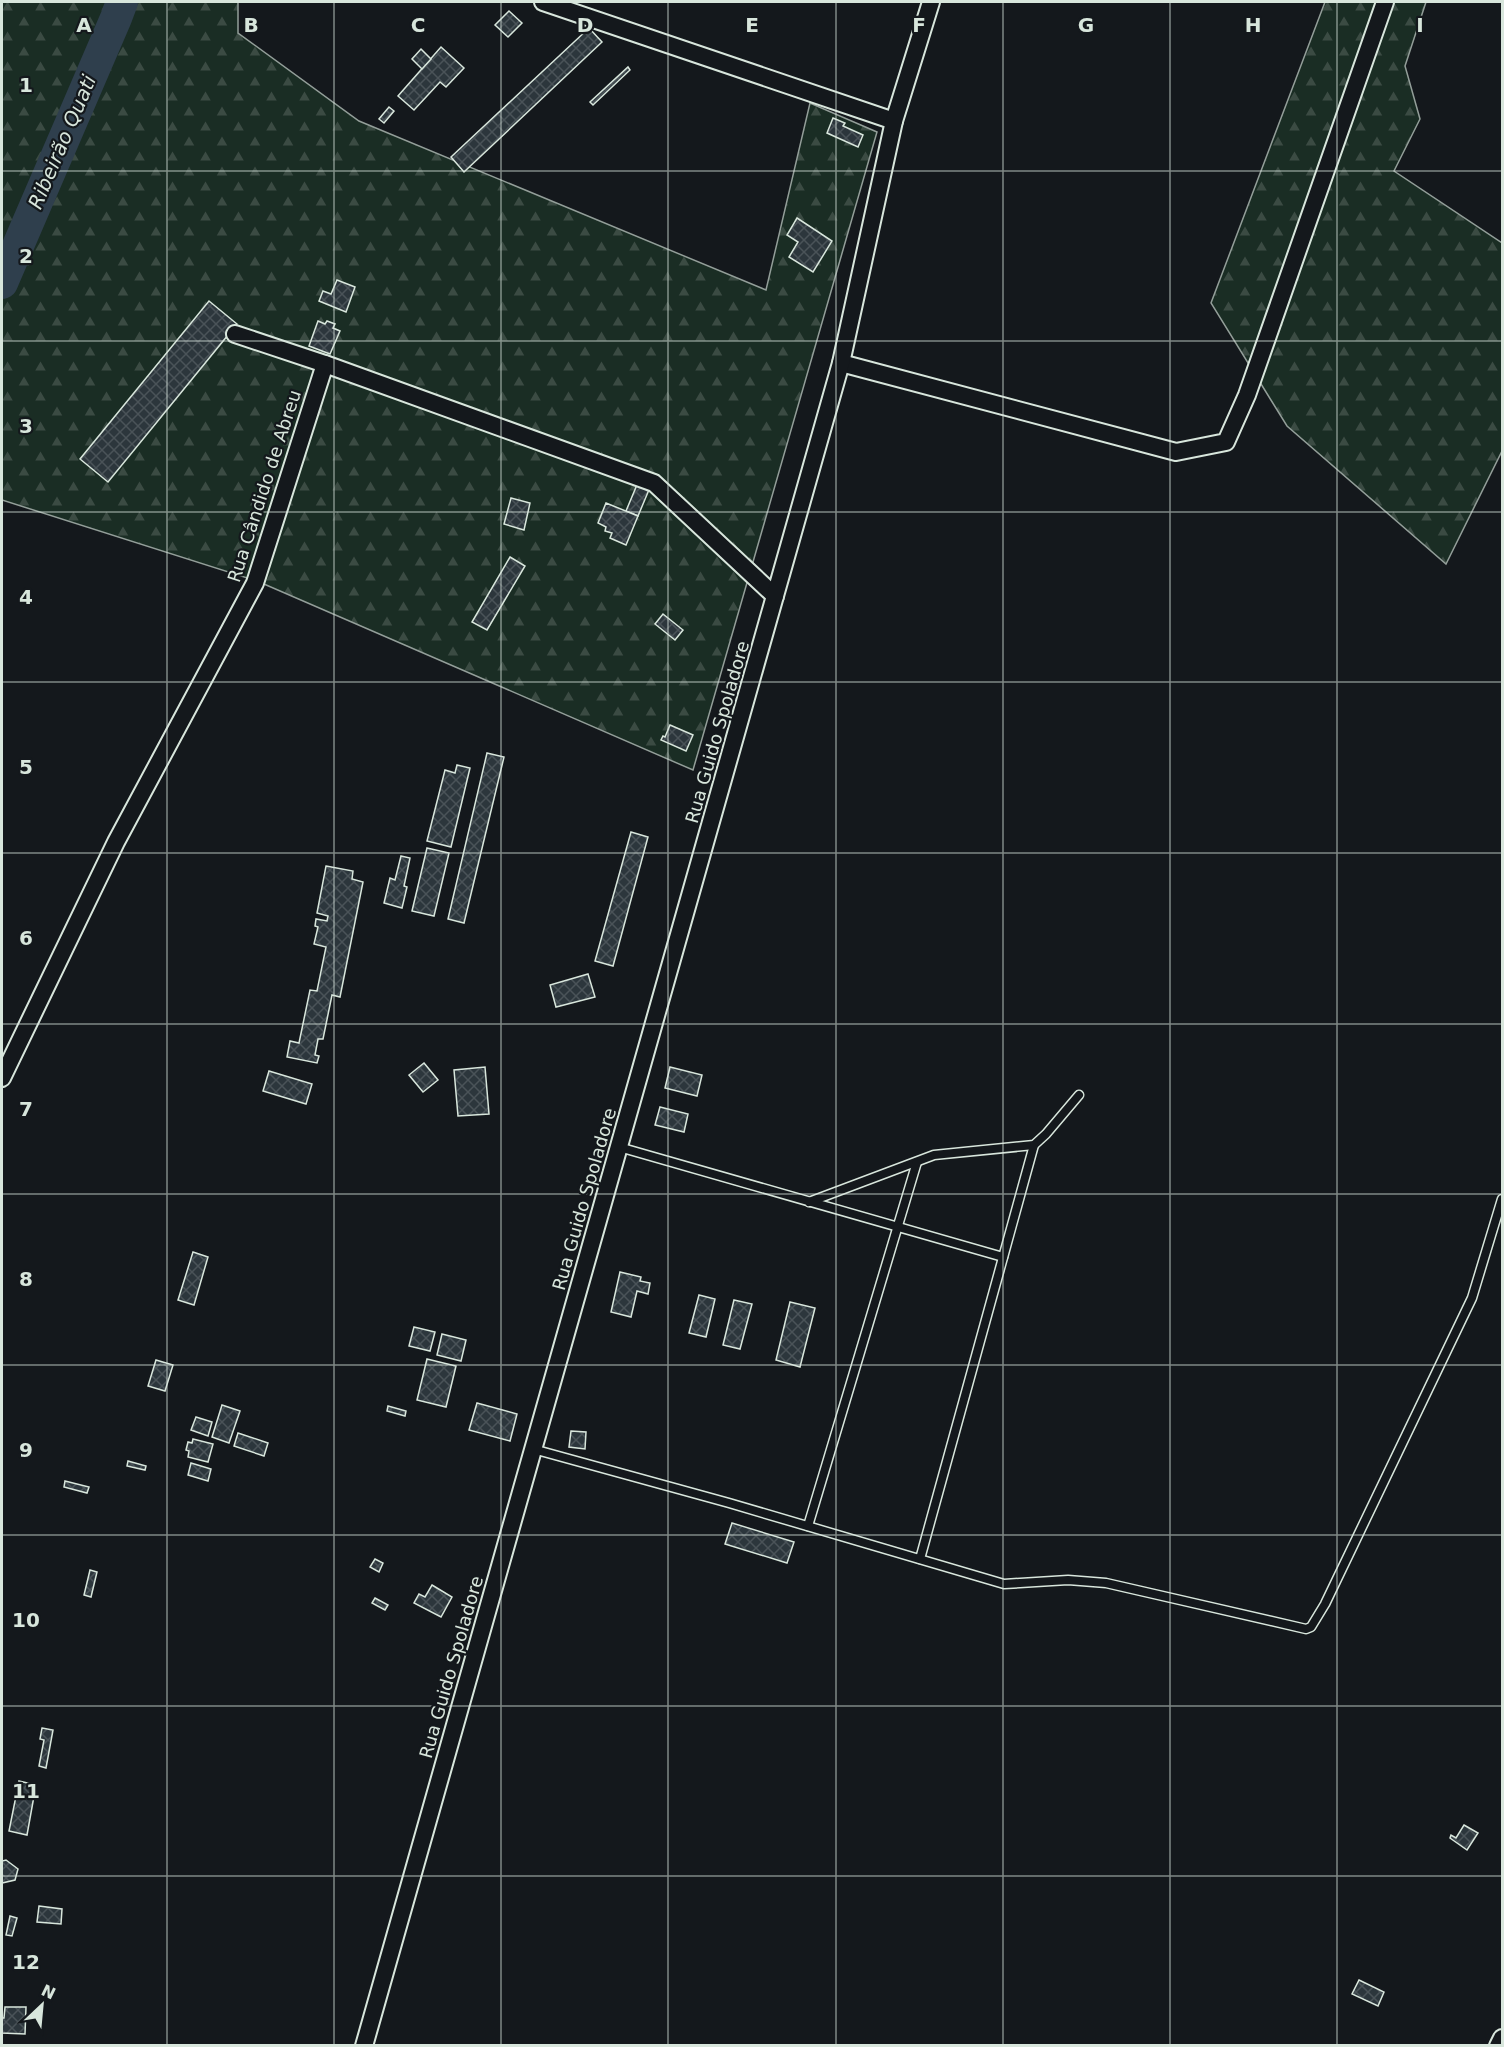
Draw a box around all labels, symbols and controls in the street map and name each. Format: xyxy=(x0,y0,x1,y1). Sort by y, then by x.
text: A xyxy=(76,13,92,37)
text: B xyxy=(243,13,259,37)
text: C xyxy=(411,13,425,37)
text: D xyxy=(577,13,593,37)
text: E xyxy=(745,13,759,37)
text: F xyxy=(912,13,926,37)
text: G xyxy=(1078,13,1094,37)
text: H xyxy=(1245,13,1261,37)
text: I xyxy=(1416,13,1424,37)
water label: Ribeirão Quati xyxy=(23,71,101,213)
text: 1 xyxy=(19,73,33,97)
text: 2 xyxy=(19,244,33,268)
street label: Rua Cândido de Abreu xyxy=(223,387,305,585)
text: 3 xyxy=(19,414,33,438)
text: 4 xyxy=(19,585,33,609)
street label: Rua Guido Spoladore xyxy=(681,638,753,826)
text: 5 xyxy=(19,755,33,779)
text: 6 xyxy=(19,926,33,950)
text: 7 xyxy=(19,1097,33,1121)
street label: Rua Guido Spoladore xyxy=(548,1105,620,1293)
text: 8 xyxy=(19,1267,33,1291)
text: 9 xyxy=(19,1438,33,1462)
street label: Rua Guido Spoladore xyxy=(415,1573,487,1761)
text: 10 xyxy=(12,1608,40,1632)
text: 11 xyxy=(12,1779,40,1803)
text: 12 xyxy=(12,1950,40,1974)
north arrow xyxy=(12,1975,72,2035)
text: N xyxy=(38,1980,59,2003)

